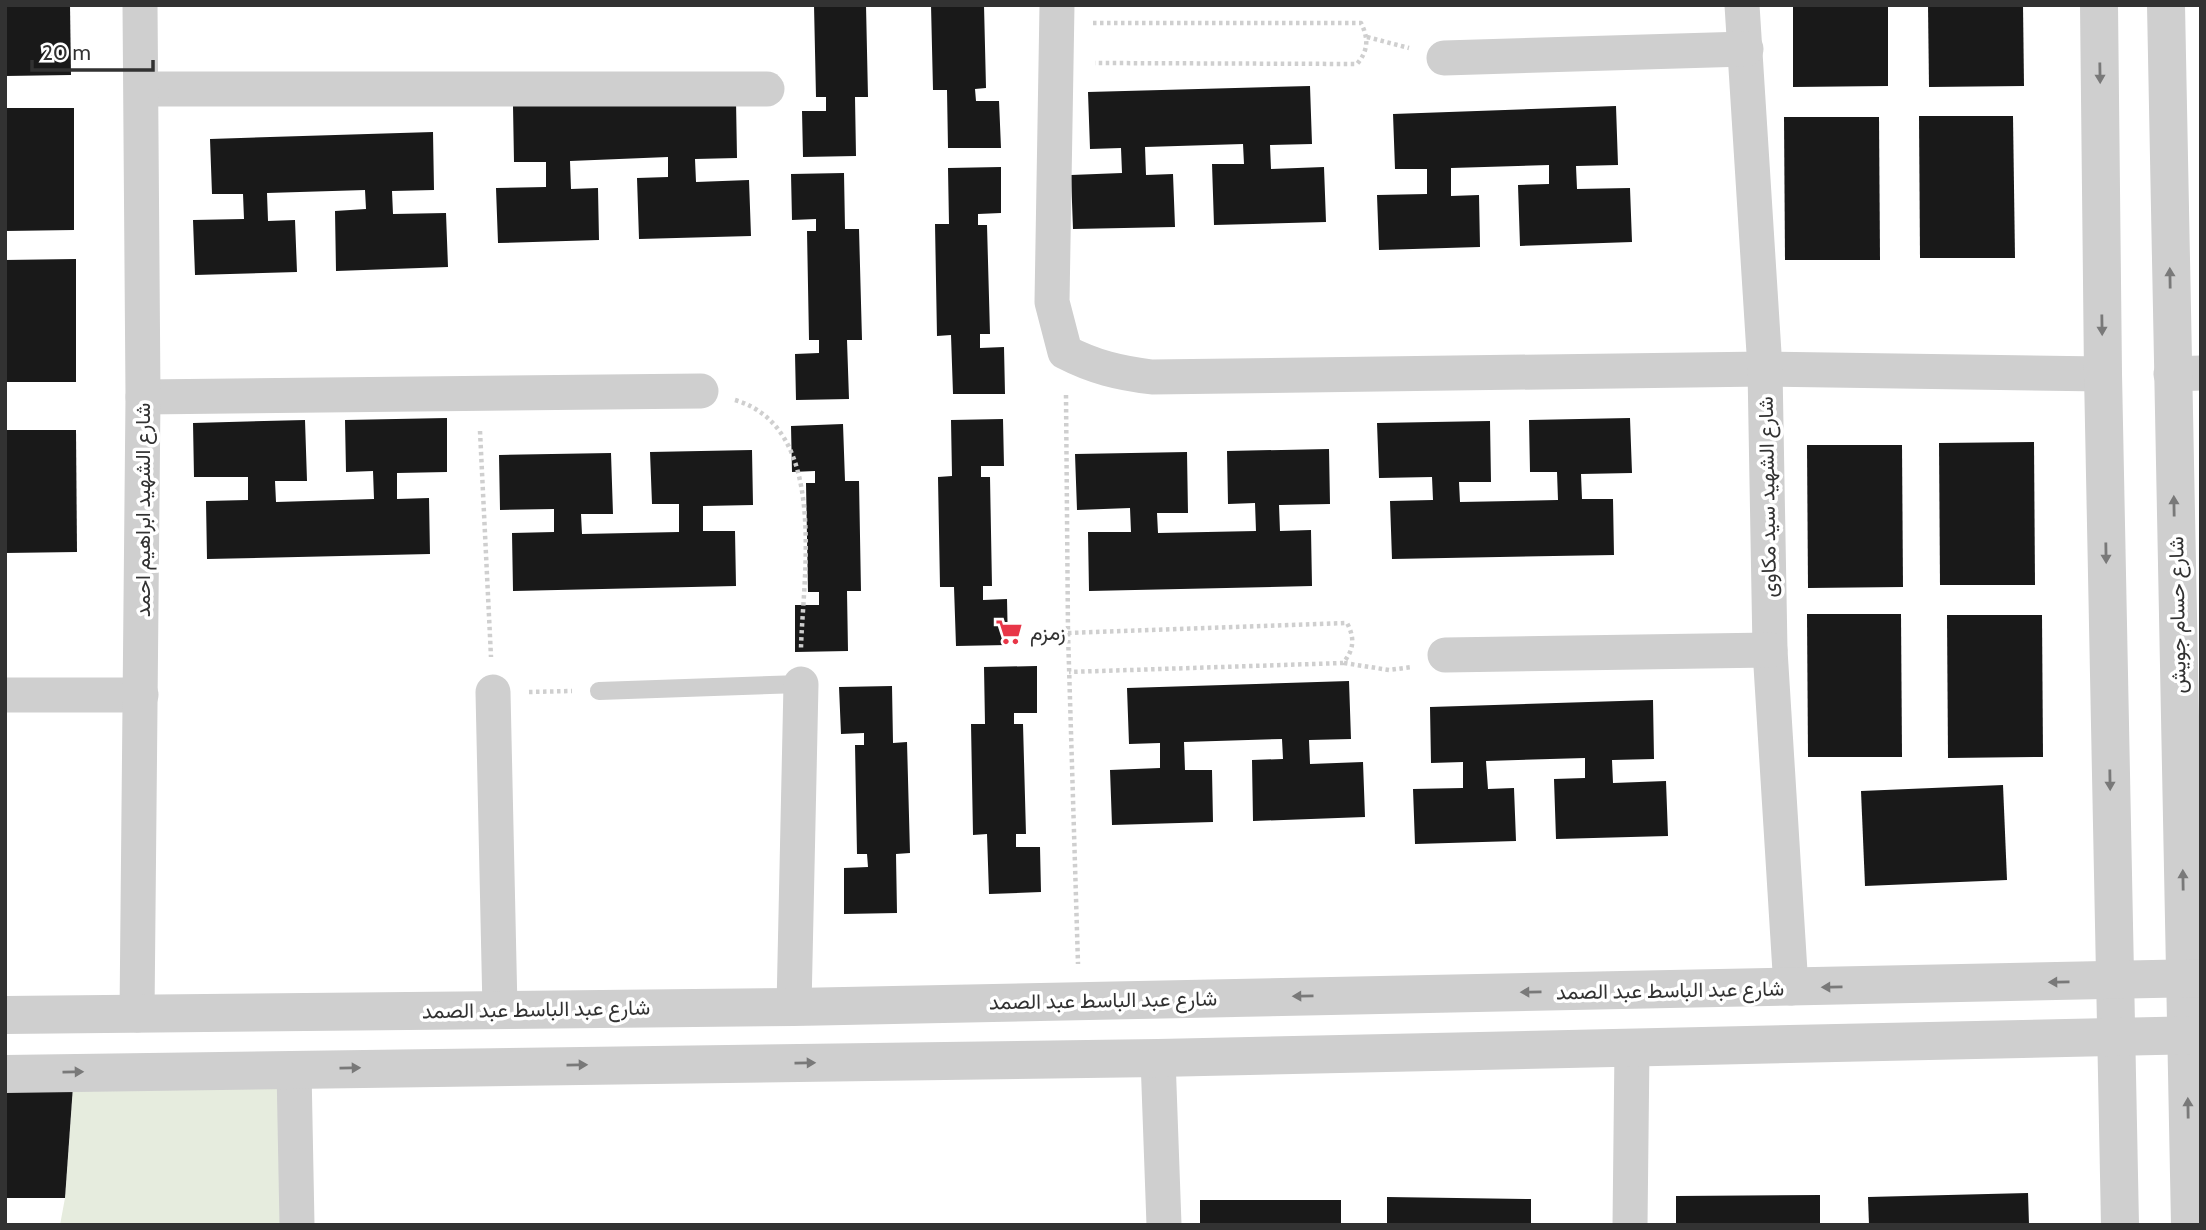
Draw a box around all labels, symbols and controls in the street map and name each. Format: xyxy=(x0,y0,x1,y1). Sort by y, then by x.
scale bar xyxy=(32,28,152,72)
text: 20 m xyxy=(42,40,91,65)
one-way arrow xyxy=(2094,63,2106,85)
one-way arrow xyxy=(2164,267,2175,289)
one-way arrow xyxy=(2097,315,2108,337)
street label: شارع الشهيد سيد مكاوى xyxy=(1753,396,1783,598)
street label: شارع الشهيد ابراهيم احمد xyxy=(130,403,157,617)
one-way arrow xyxy=(2169,494,2180,516)
street label: شارع حسام جويش xyxy=(2163,536,2193,694)
one-way arrow xyxy=(2100,542,2112,564)
supermarket icon: زمزم xyxy=(994,617,1024,647)
place label: زمزم xyxy=(1030,620,1066,647)
one-way arrow xyxy=(2105,770,2116,792)
one-way arrow xyxy=(2178,869,2189,891)
street label: شارع عبد الباسط عبد الصمد xyxy=(1556,976,1784,1006)
one-way arrow xyxy=(2048,976,2070,988)
one-way arrow xyxy=(1820,982,1842,993)
street label: شارع عبد الباسط عبد الصمد xyxy=(989,986,1217,1016)
one-way arrow xyxy=(1519,987,1541,998)
one-way arrow xyxy=(1292,990,1314,1002)
street label: شارع عبد الباسط عبد الصمد xyxy=(422,995,650,1025)
one-way arrow xyxy=(794,1057,816,1068)
one-way arrow xyxy=(567,1059,589,1071)
one-way arrow xyxy=(339,1062,361,1074)
one-way arrow xyxy=(63,1067,85,1078)
one-way arrow xyxy=(2182,1096,2194,1118)

